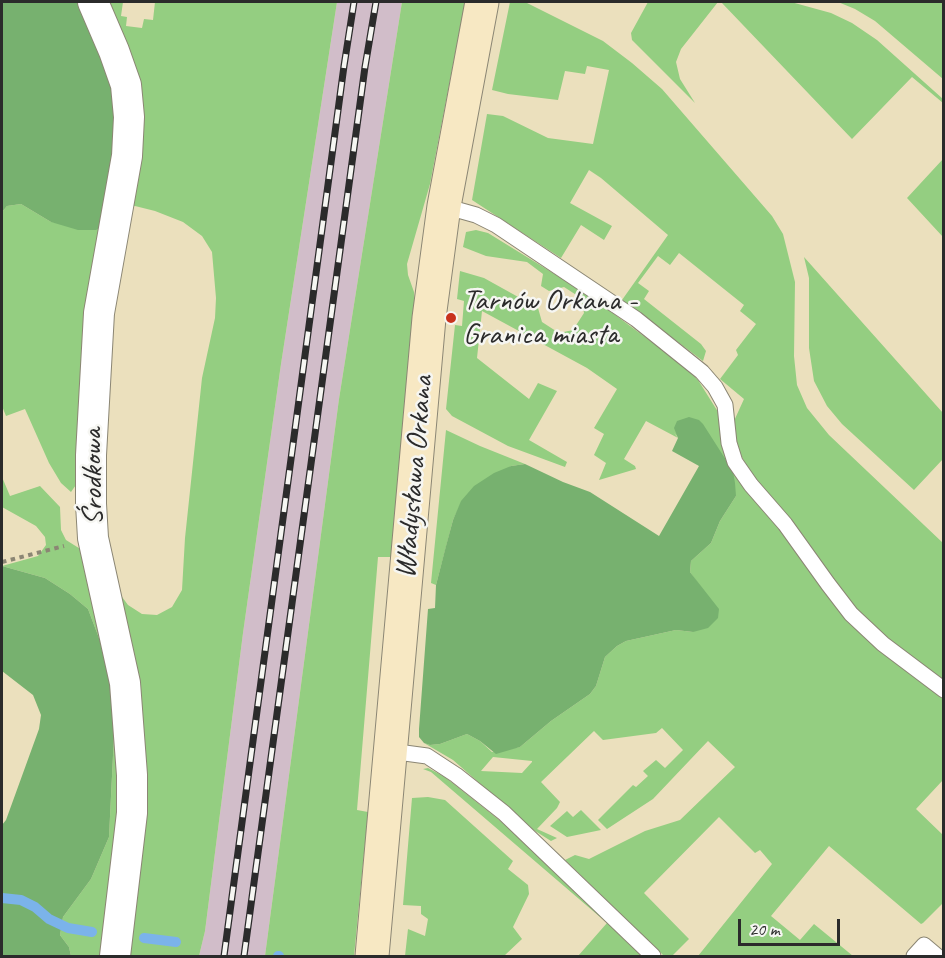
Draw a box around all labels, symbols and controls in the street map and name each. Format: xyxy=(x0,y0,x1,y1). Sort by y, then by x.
place label: Tarnów Orkana - Granica miasta xyxy=(463,283,637,354)
marker: Tarnów Orkana - Granica miasta xyxy=(444,311,458,325)
street label: Władysława Orkana xyxy=(388,374,442,580)
street label: Środkowa xyxy=(75,428,111,526)
scale bar xyxy=(741,907,843,945)
text: 20 m xyxy=(749,918,780,940)

